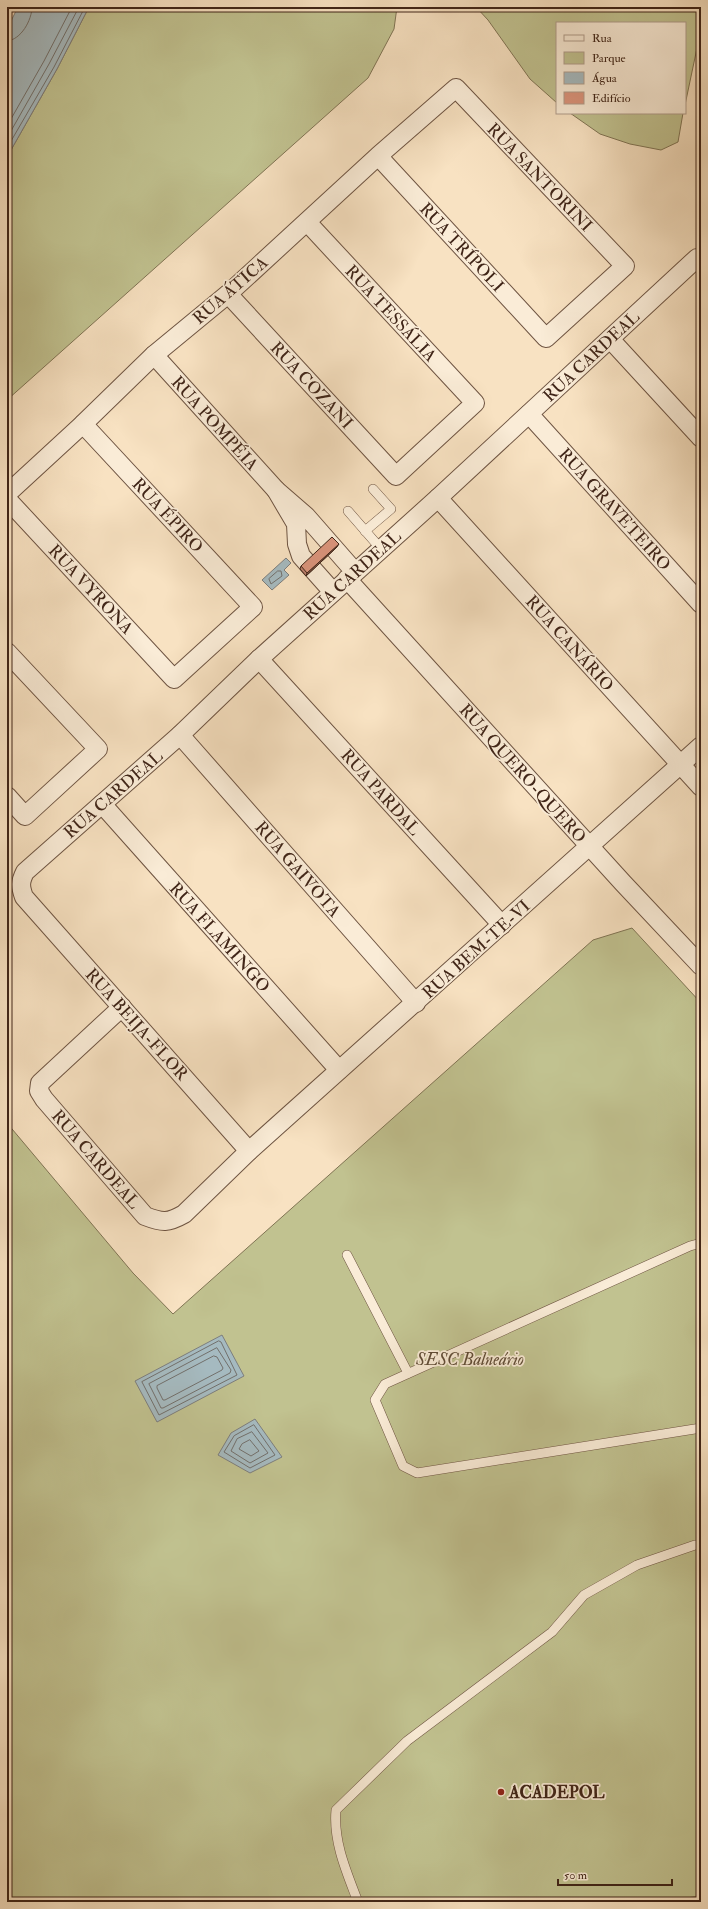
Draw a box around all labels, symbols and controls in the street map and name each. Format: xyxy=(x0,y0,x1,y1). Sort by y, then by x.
legend xyxy=(556,22,686,114)
text: Rua xyxy=(592,31,613,46)
text: Parque xyxy=(592,51,626,66)
text: Água xyxy=(591,71,618,86)
text: Edifício xyxy=(592,91,631,106)
street label: RUA SANTORINI xyxy=(482,119,597,236)
street label: RUA TRÍPOLI xyxy=(415,198,509,296)
street label: RUA ÁTICA xyxy=(188,251,272,329)
street label: RUA TESSÁLIA xyxy=(341,260,442,366)
street label: RUA CARDEAL xyxy=(539,306,644,406)
street label: RUA COZANI xyxy=(266,337,358,433)
street label: RUA POMPÉIA xyxy=(167,371,263,475)
street label: RUA GRAVETEIRO xyxy=(554,444,675,575)
street label: RUA ÉPIRO xyxy=(128,473,208,557)
street label: RUA CARDEAL xyxy=(299,526,406,625)
street label: RUA VYRONA xyxy=(44,540,138,639)
street label: RUA CANÁRIO xyxy=(521,590,619,696)
street label: RUA QUERO-QUERO xyxy=(455,700,591,847)
street label: RUA CARDEAL xyxy=(60,745,168,843)
street label: RUA PARDAL xyxy=(336,745,425,840)
street label: RUA GAIVOTA xyxy=(250,817,345,922)
street label: RUA FLAMINGO xyxy=(165,878,274,997)
street label: RUA BEM-TE-VI xyxy=(418,895,535,1003)
street label: RUA BEIJA-FLOR xyxy=(80,964,193,1086)
street label: RUA CARDEAL xyxy=(47,1106,145,1214)
park label: SESC Balneário xyxy=(415,1349,524,1370)
place label: ACADEPOL xyxy=(508,1782,605,1803)
marker: ACADEPOL xyxy=(496,1787,506,1797)
scale bar xyxy=(558,1861,672,1887)
text: 50 m xyxy=(564,1868,588,1883)

